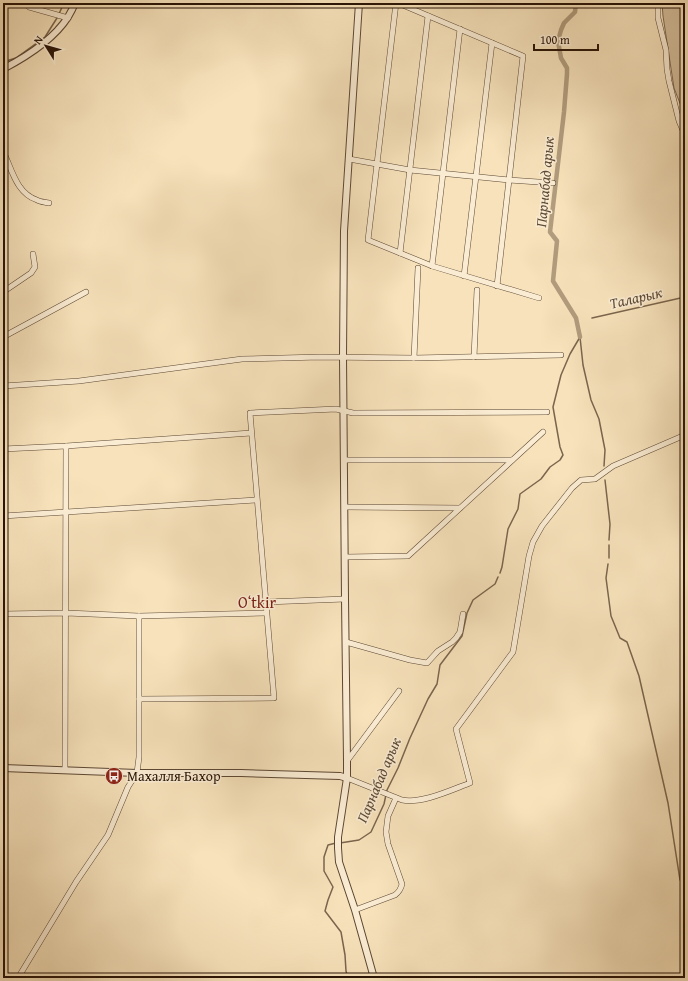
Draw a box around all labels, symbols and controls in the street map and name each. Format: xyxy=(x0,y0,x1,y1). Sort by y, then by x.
north arrow xyxy=(26,26,66,66)
scale bar xyxy=(534,26,598,52)
text: 100 m xyxy=(540,31,570,48)
text: N xyxy=(29,32,47,48)
water label: Парнабад арык xyxy=(530,135,559,228)
water label: Таларык xyxy=(608,281,665,314)
district label: Oʻtkir xyxy=(238,590,276,614)
water label: Парнабад арык xyxy=(351,733,406,826)
bus stop icon: Махалля Бахор xyxy=(104,766,124,786)
place label: Махалля Бахор xyxy=(127,766,221,786)

